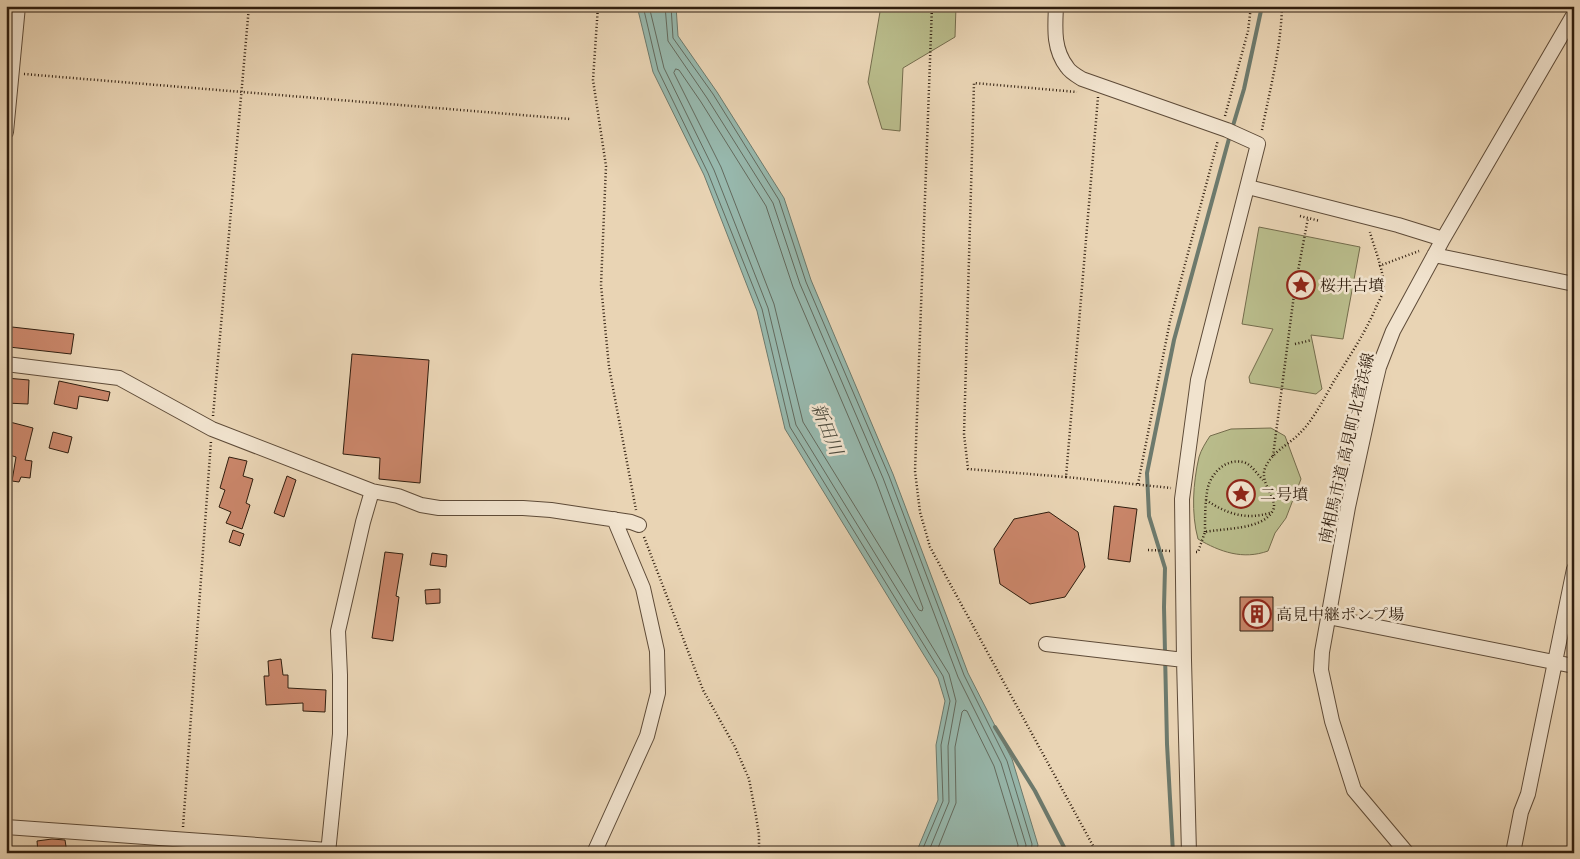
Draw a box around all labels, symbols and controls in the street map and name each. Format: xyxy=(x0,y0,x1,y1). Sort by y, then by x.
place icon: 桜井古墳 xyxy=(1286,270,1316,300)
place label: 桜井古墳 xyxy=(1320,273,1384,297)
street label: 南相馬市道 高見町北萱浜線 xyxy=(1312,350,1380,546)
water label: 新田川 xyxy=(805,399,851,461)
place icon: 二号墳 xyxy=(1226,479,1256,509)
place label: 二号墳 xyxy=(1260,482,1308,506)
building icon: 高見中継ポンプ場 xyxy=(1242,599,1272,629)
place label: 高見中継ポンプ場 xyxy=(1276,602,1404,626)

